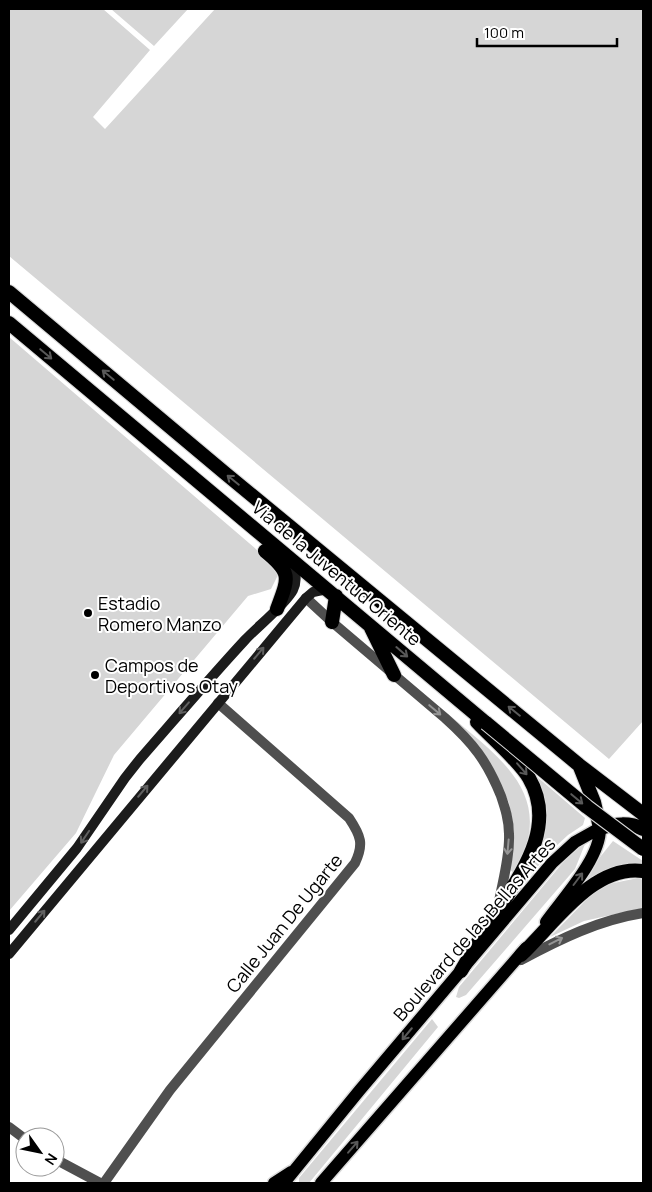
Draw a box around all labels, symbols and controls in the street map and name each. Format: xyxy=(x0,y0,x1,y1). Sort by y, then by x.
scale bar xyxy=(477,15,617,47)
text: 100 m xyxy=(484,22,524,43)
one-way arrow xyxy=(39,349,52,360)
one-way arrow xyxy=(102,370,115,381)
one-way arrow xyxy=(227,475,240,486)
street label: Via de la Juventud Oriente xyxy=(247,495,427,651)
place label: Estadio Romero Manzo xyxy=(98,591,222,636)
marker: Estadio Romero Manzo xyxy=(82,607,94,619)
one-way arrow xyxy=(395,646,408,657)
one-way arrow xyxy=(254,647,265,660)
place label: Campos de Deportivos Otay xyxy=(105,653,239,698)
marker: Campos de Deportivos Otay xyxy=(89,669,101,681)
one-way arrow xyxy=(178,702,190,715)
one-way arrow xyxy=(429,704,442,715)
one-way arrow xyxy=(508,706,521,717)
one-way arrow xyxy=(516,763,528,776)
one-way arrow xyxy=(138,785,149,798)
one-way arrow xyxy=(570,793,583,805)
one-way arrow xyxy=(80,829,90,843)
street label: Boulevard de las Bellas Artes xyxy=(388,832,560,1026)
one-way arrow xyxy=(504,839,513,855)
street label: Calle Juan De Ugarte xyxy=(221,849,347,997)
one-way arrow xyxy=(572,873,583,886)
one-way arrow xyxy=(34,910,45,923)
one-way arrow xyxy=(548,936,563,945)
one-way arrow xyxy=(401,1027,412,1040)
north arrow xyxy=(15,1127,65,1177)
one-way arrow xyxy=(347,1140,359,1153)
text: N xyxy=(41,1150,62,1169)

